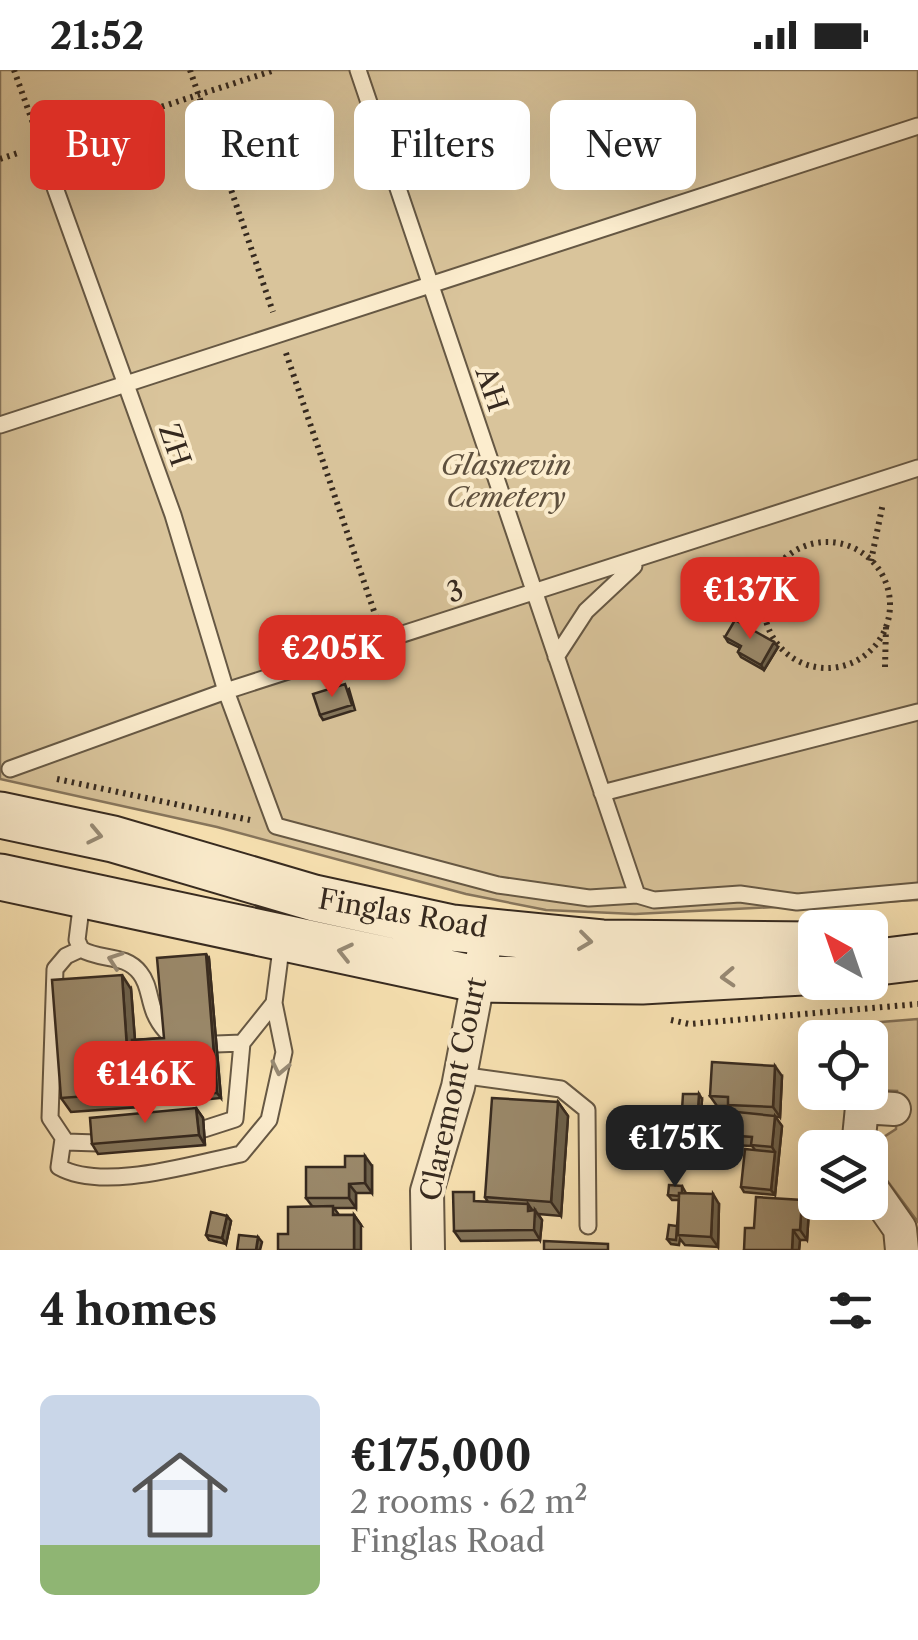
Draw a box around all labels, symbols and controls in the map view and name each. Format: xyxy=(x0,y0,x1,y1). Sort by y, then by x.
text: 21:52 xyxy=(50,12,144,59)
chip: Buy xyxy=(30,100,165,190)
chip: Rent xyxy=(185,100,334,190)
chip: Filters xyxy=(354,100,530,190)
chip: New xyxy=(550,100,696,190)
street label: AH xyxy=(468,361,515,416)
street label: ZH xyxy=(152,419,198,471)
park label: Glasnevin Cemetery xyxy=(441,448,571,514)
pin: €137K xyxy=(680,557,820,642)
text: €137K xyxy=(702,570,798,609)
street label: 3 xyxy=(442,572,468,610)
pin: €205K xyxy=(262,615,402,700)
text: €205K xyxy=(281,628,383,667)
one-way arrow xyxy=(87,823,104,844)
street label: Finglas Road xyxy=(316,881,490,945)
north arrow xyxy=(798,910,888,1000)
map controls xyxy=(798,910,888,1220)
one-way arrow xyxy=(577,930,593,951)
one-way arrow xyxy=(337,943,354,964)
one-way arrow xyxy=(107,952,125,972)
one-way arrow xyxy=(720,966,736,987)
street label: Claremont Court xyxy=(413,974,493,1204)
button: locate xyxy=(798,1020,888,1110)
pin: €146K xyxy=(75,1041,215,1126)
text: €146K xyxy=(96,1054,194,1093)
one-way arrow xyxy=(271,1059,292,1076)
pin: €175K xyxy=(605,1105,745,1190)
text: €175K xyxy=(628,1118,722,1157)
button: layers xyxy=(798,1130,888,1220)
icon: filters xyxy=(823,1283,878,1338)
text: 4 homes xyxy=(40,1284,217,1336)
text: €175,000 xyxy=(350,1430,532,1482)
icon: home xyxy=(120,1435,240,1555)
text: 2 rooms · 62 m² xyxy=(350,1482,588,1521)
text: Finglas Road xyxy=(350,1521,545,1560)

